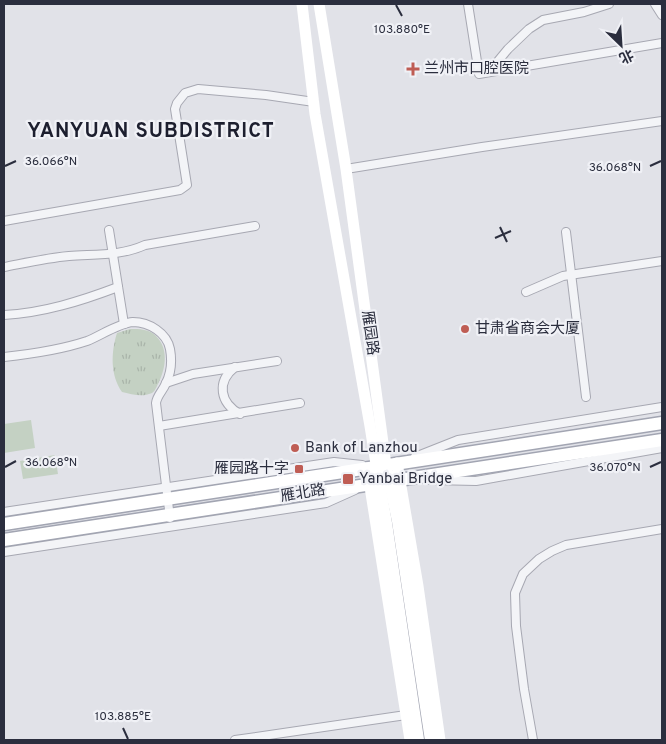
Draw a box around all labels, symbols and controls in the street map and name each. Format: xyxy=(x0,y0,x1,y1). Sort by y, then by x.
north arrow xyxy=(596,20,646,70)
text: 103.880°E xyxy=(374,22,430,38)
text: 北 xyxy=(616,45,636,66)
place label: 兰州市口腔医院 xyxy=(424,59,529,79)
marker: 兰州市口腔医院 xyxy=(406,62,420,76)
district label: YANYUAN SUBDISTRICT xyxy=(27,119,275,145)
text: 36.066°N xyxy=(25,154,77,170)
text: 36.068°N xyxy=(589,160,641,176)
street label: 雁园路 xyxy=(356,309,382,357)
place label: 甘肃省商会大厦 xyxy=(475,320,580,339)
marker: 甘肃省商会大厦 xyxy=(459,323,471,335)
place label: Bank of Lanzhou xyxy=(305,439,418,458)
marker: Bank of Lanzhou xyxy=(289,442,301,454)
text: 36.068°N xyxy=(25,455,77,471)
place label: 雁园路十字 xyxy=(214,460,289,479)
text: 36.070°N xyxy=(589,460,641,476)
marker: 雁园路十字 xyxy=(293,463,305,475)
place label: Yanbai Bridge xyxy=(359,470,452,489)
marker: Yanbai Bridge xyxy=(341,472,355,486)
street label: 雁北路 xyxy=(279,480,327,507)
text: 103.885°E xyxy=(95,709,151,725)

